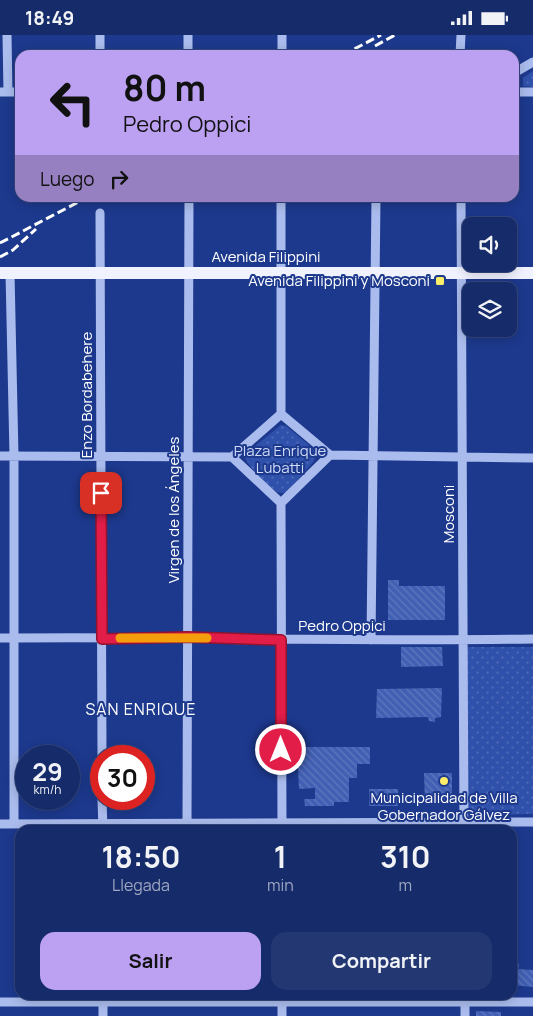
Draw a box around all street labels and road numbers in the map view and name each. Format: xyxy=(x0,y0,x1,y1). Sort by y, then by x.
street label: Avenida Filippini xyxy=(211,246,321,267)
street label: Enzo Bordabehere xyxy=(76,331,97,458)
street label: Virgen de los Ángeles xyxy=(163,437,184,583)
street label: Mosconi xyxy=(438,485,459,543)
street label: Pedro Oppici xyxy=(298,615,386,636)

